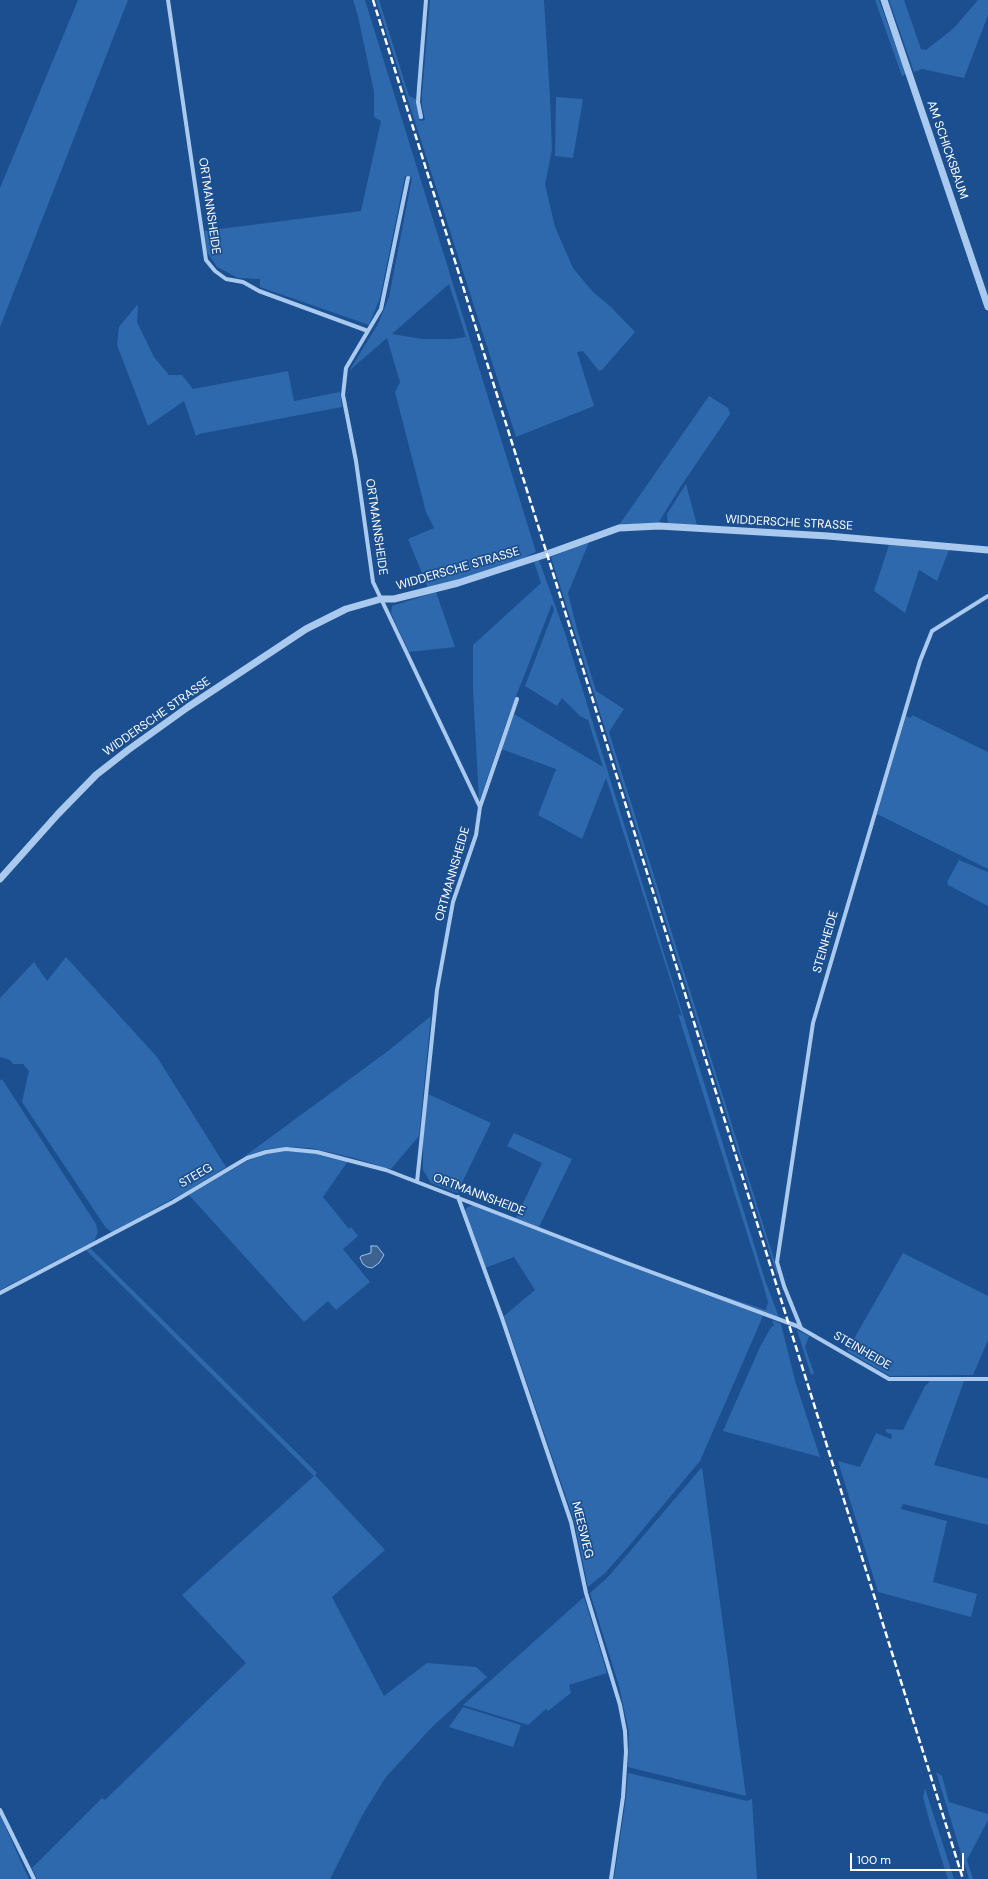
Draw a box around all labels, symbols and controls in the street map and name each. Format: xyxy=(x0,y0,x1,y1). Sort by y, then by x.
street label: AM SCHICKSBAUM xyxy=(923,99,971,201)
street label: ORTMANNSHEIDE xyxy=(195,157,223,255)
street label: ORTMANNSHEIDE xyxy=(362,478,390,576)
street label: WIDDERSCHE STRASSE xyxy=(725,512,853,534)
street label: WIDDERSCHE STRASSE xyxy=(395,544,521,594)
street label: WIDDERSCHE STRASSE xyxy=(101,674,213,760)
street label: ORTMANNSHEIDE xyxy=(433,825,473,923)
street label: STEINHEIDE xyxy=(810,909,842,975)
street label: STEEG xyxy=(177,1161,215,1191)
street label: ORTMANNSHEIDE xyxy=(431,1171,527,1219)
street label: STEINHEIDE xyxy=(831,1329,893,1373)
street label: MEESWEG xyxy=(568,1500,596,1560)
scale bar xyxy=(852,1845,966,1871)
text: 100 m xyxy=(857,1852,891,1868)

